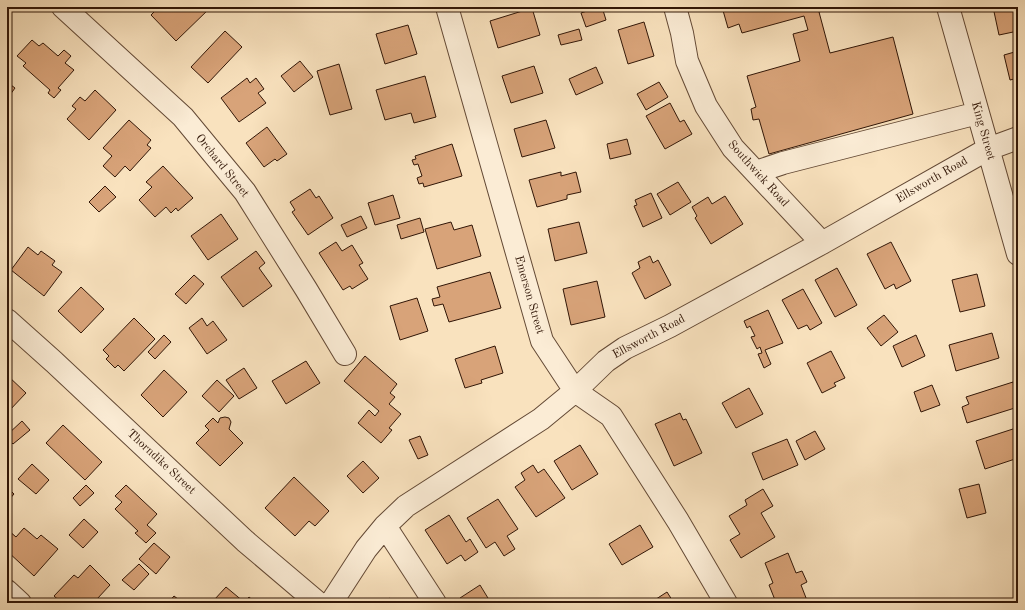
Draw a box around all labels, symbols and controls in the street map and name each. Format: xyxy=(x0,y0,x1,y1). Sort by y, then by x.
street label: King Street xyxy=(969,100,997,162)
street label: Orchard Street xyxy=(193,132,251,200)
street label: Southwick Road xyxy=(725,139,791,209)
street label: Ellsworth Road xyxy=(894,155,970,205)
street label: Emerson Street xyxy=(512,254,546,336)
street label: Ellsworth Road xyxy=(611,313,687,361)
street label: Thorndike Street xyxy=(124,427,198,497)

